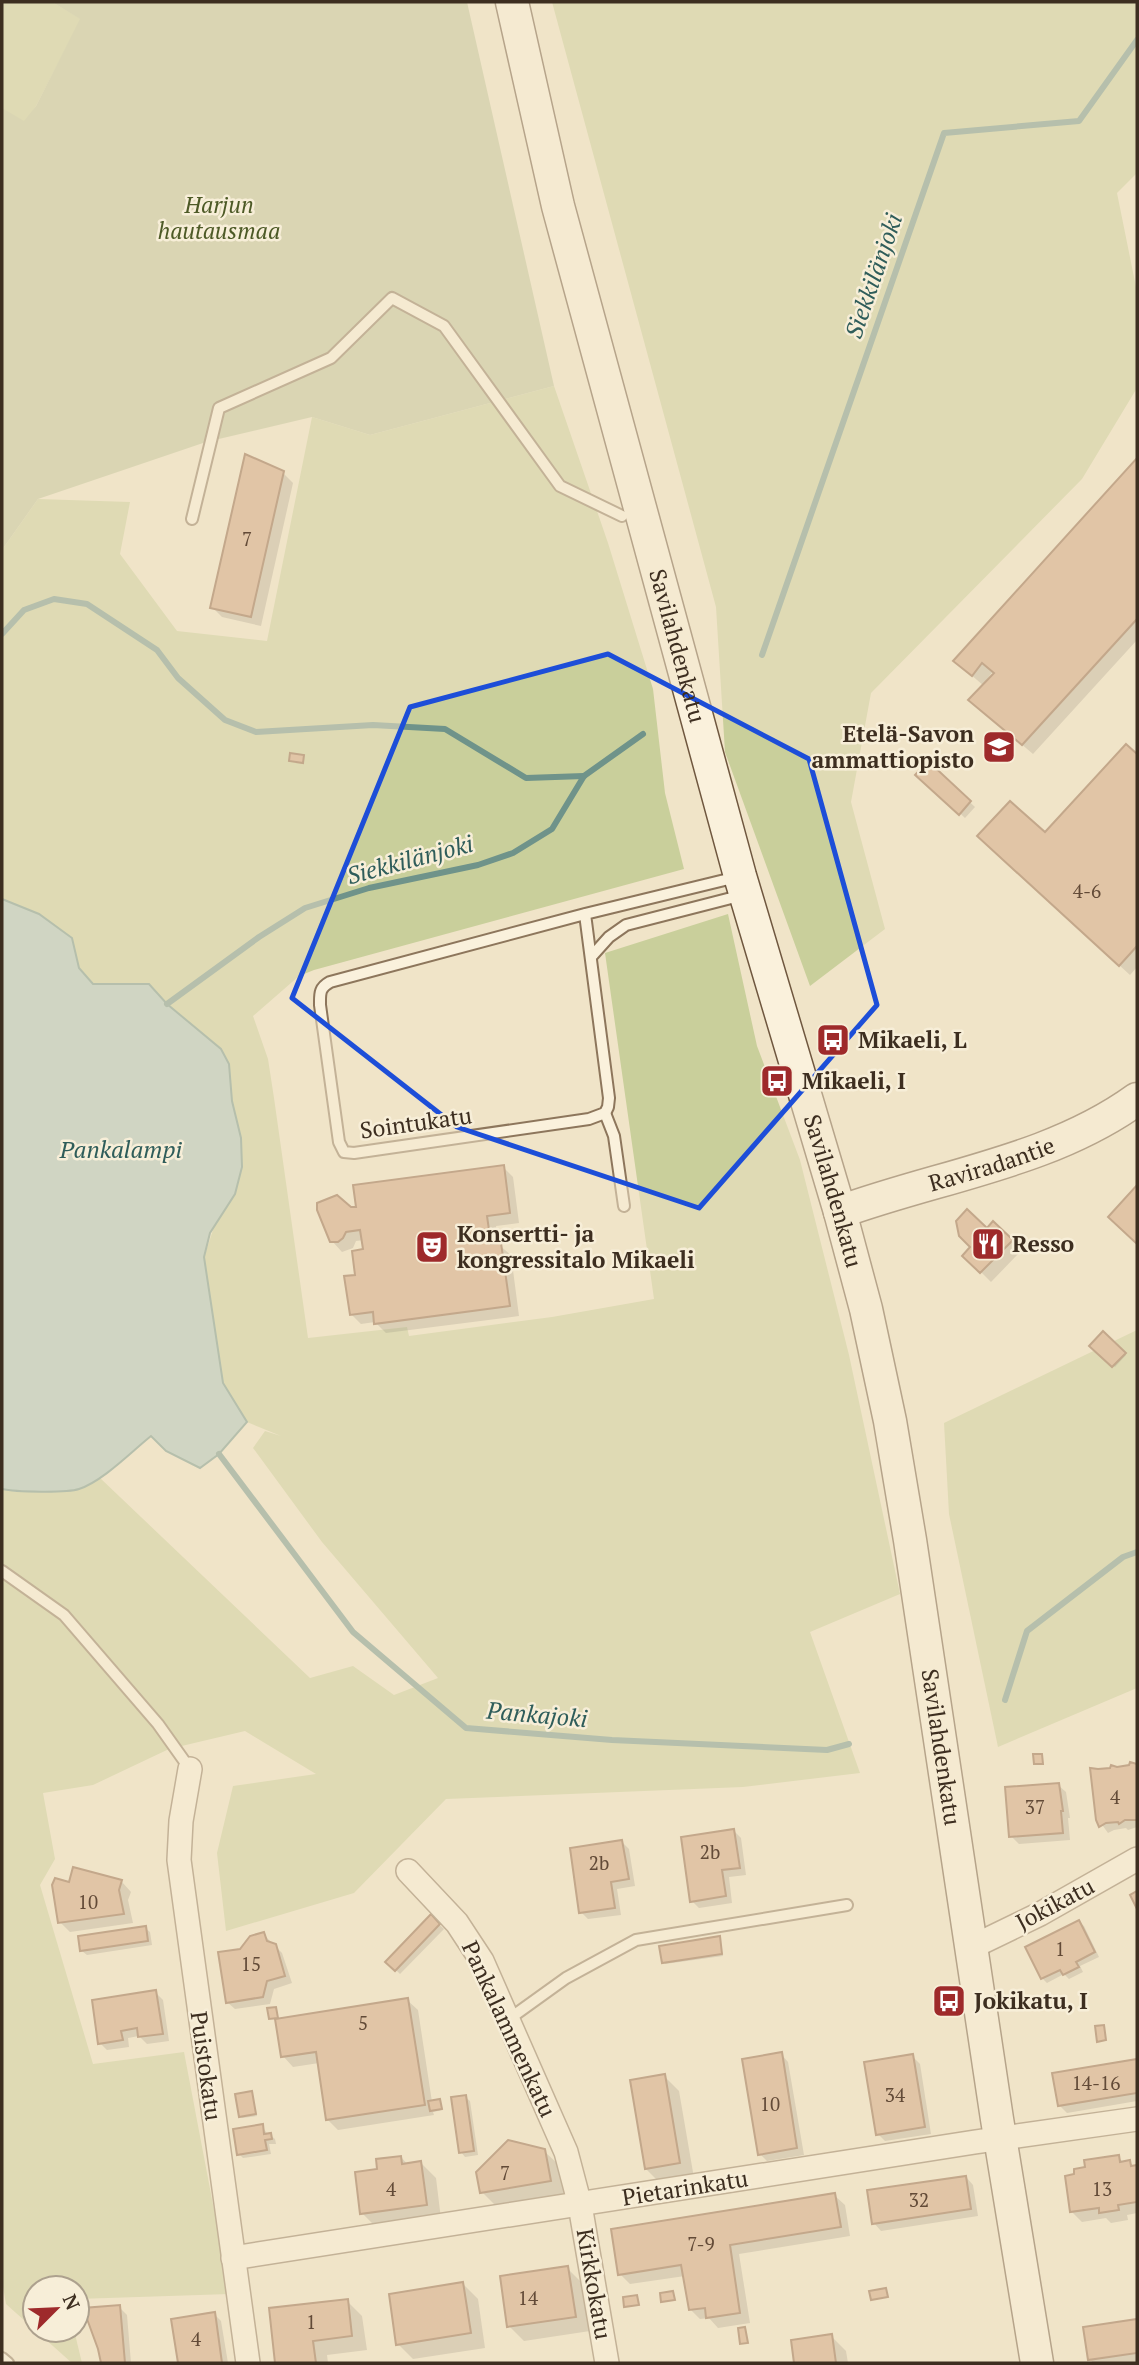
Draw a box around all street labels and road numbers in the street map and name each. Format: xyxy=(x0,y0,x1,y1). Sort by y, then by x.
street label: Savilahdenkatu xyxy=(642,566,714,726)
street label: Sointukatu xyxy=(358,1099,474,1146)
street label: Savilahdenkatu xyxy=(797,1111,870,1271)
street label: Raviradantie xyxy=(925,1129,1059,1198)
street label: Savilahdenkatu xyxy=(915,1667,969,1827)
street label: Jokikatu xyxy=(1010,1870,1099,1937)
street label: Pankalammenkatu xyxy=(455,1936,564,2122)
street label: Puistokatu xyxy=(183,2009,230,2123)
street label: Pietarinkatu xyxy=(620,2162,750,2213)
street label: Kirkkokatu xyxy=(570,2226,619,2342)

